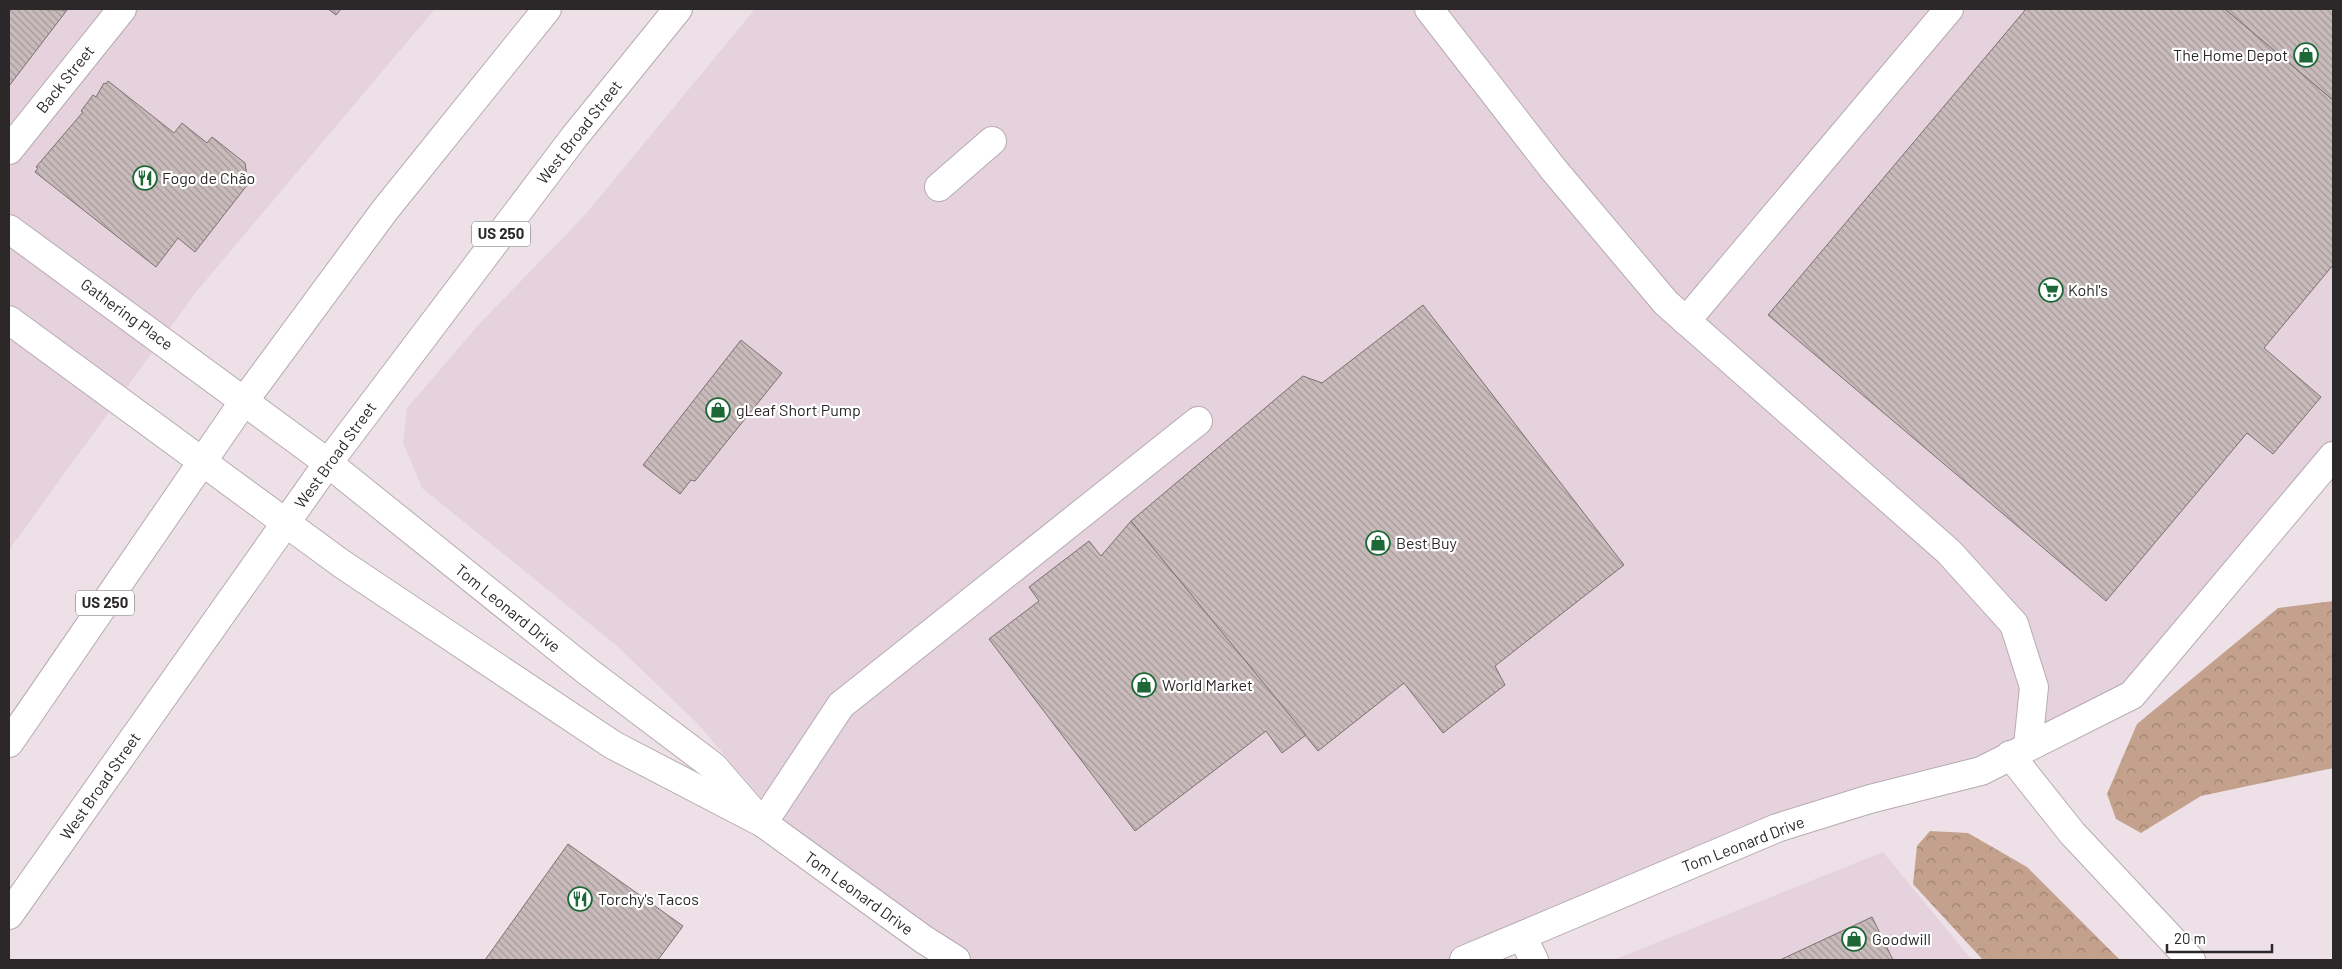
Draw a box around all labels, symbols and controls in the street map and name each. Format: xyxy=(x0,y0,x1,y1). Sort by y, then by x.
street label: Back Street xyxy=(32,41,98,116)
shop icon: The Home Depot xyxy=(2293,42,2319,68)
place label: The Home Depot xyxy=(2173,45,2288,64)
street label: West Broad Street xyxy=(532,76,625,187)
restaurant icon: Fogo de Chão xyxy=(132,165,158,191)
place label: Fogo de Chão xyxy=(162,168,255,187)
road number: US 250 xyxy=(472,222,530,246)
street label: Gathering Place xyxy=(78,274,177,353)
supermarket icon: Kohl's xyxy=(2038,277,2064,303)
place label: Kohl's xyxy=(2068,280,2108,299)
shop icon: gLeaf Short Pump xyxy=(705,397,731,423)
street label: West Broad Street xyxy=(290,398,379,512)
place label: gLeaf Short Pump xyxy=(736,400,861,419)
shop icon: Best Buy xyxy=(1365,530,1391,556)
place label: Best Buy xyxy=(1396,533,1458,552)
street label: Tom Leonard Drive xyxy=(452,559,565,656)
road number: US 250 xyxy=(76,590,134,616)
shop icon: World Market xyxy=(1131,672,1157,698)
place label: World Market xyxy=(1162,675,1253,694)
street label: West Broad Street xyxy=(55,728,144,843)
street label: Tom Leonard Drive xyxy=(1679,811,1807,876)
street label: Tom Leonard Drive xyxy=(801,847,917,938)
restaurant icon: Torchy's Tacos xyxy=(567,886,593,912)
place label: Torchy's Tacos xyxy=(598,889,699,908)
scale bar xyxy=(2167,922,2272,954)
shop icon: Goodwill xyxy=(1841,926,1867,952)
place label: Goodwill xyxy=(1872,929,1931,948)
text: 20 m xyxy=(2174,929,2206,947)

